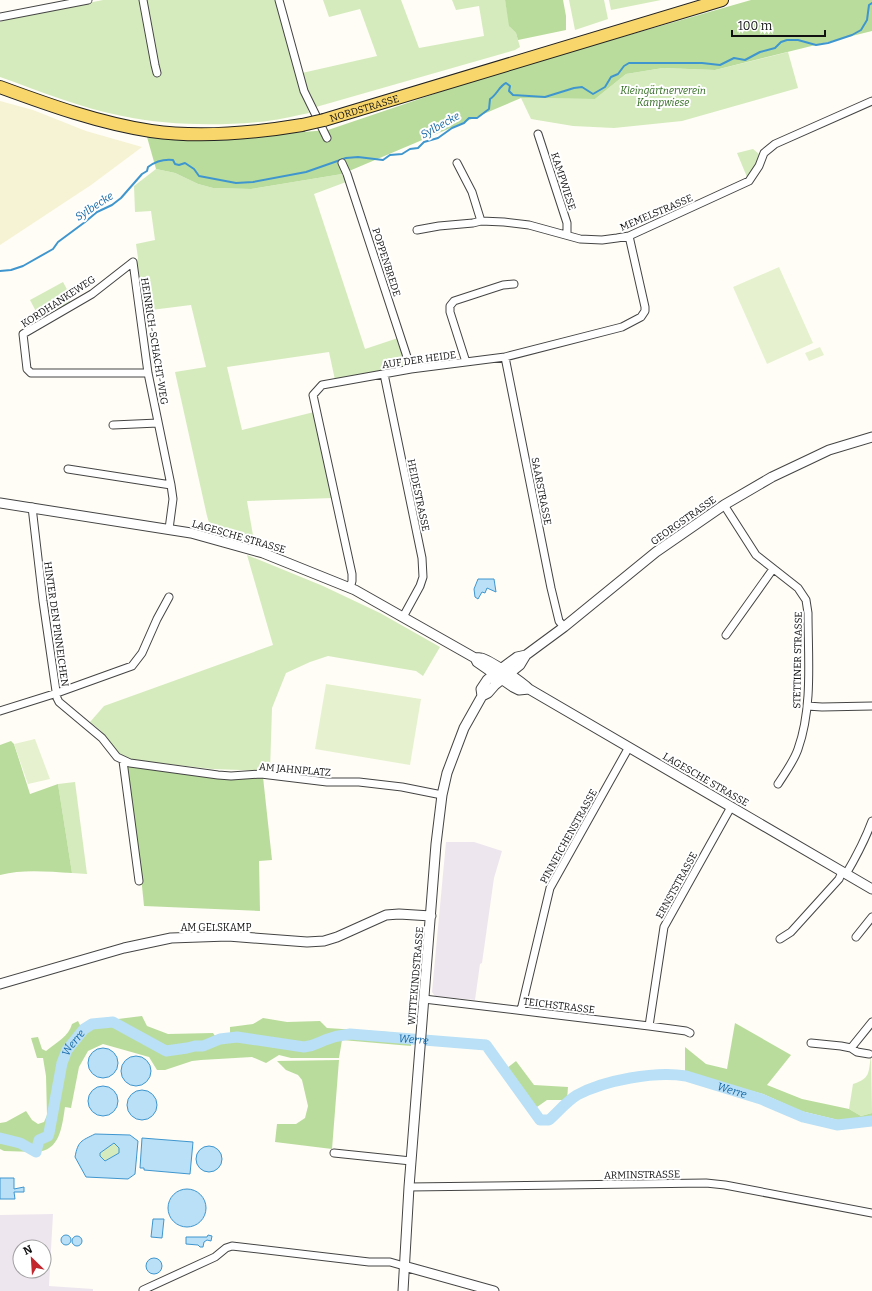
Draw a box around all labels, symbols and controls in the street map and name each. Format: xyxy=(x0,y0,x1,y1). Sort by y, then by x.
scale bar xyxy=(732,12,825,38)
text: 100 m xyxy=(738,19,773,33)
park label: Kleingärtnerverein Kampwiese xyxy=(620,85,706,109)
street label: NORDSTRASSE xyxy=(328,93,401,125)
water label: Sylbecke xyxy=(418,109,462,141)
street label: KAMPWIESE xyxy=(548,151,578,212)
water label: Sylbecke xyxy=(73,189,116,223)
street label: MEMELSTRASSE xyxy=(618,192,695,234)
street label: POPPENBREDE xyxy=(369,227,403,298)
street label: KORDHANKEWEG xyxy=(19,273,98,330)
street label: HEINRICH-SCHACHT-WEG xyxy=(138,277,170,406)
street label: AUF DER HEIDE xyxy=(381,349,457,371)
street label: SAARSTRASSE xyxy=(529,456,553,526)
street label: HEIDESTRASSE xyxy=(404,458,432,533)
street label: GEORGSTRASSE xyxy=(648,494,719,548)
street label: LAGESCHE STRASSE xyxy=(190,518,287,556)
street label: HINTER DEN PINNEICHEN xyxy=(41,561,71,688)
street label: STETTINER STRASSE xyxy=(791,611,805,709)
street label: LAGESCHE STRASSE xyxy=(660,750,751,809)
street label: AM JAHNPLATZ xyxy=(258,761,331,779)
street label: PINNEICHENSTRASSE xyxy=(538,787,600,886)
street label: ERNSTSTRASSE xyxy=(654,850,700,921)
street label: AM GELSKAMP xyxy=(181,922,251,934)
street label: WITTEKINDSTRASSE xyxy=(406,926,426,1026)
street label: TEICHSTRASSE xyxy=(522,996,595,1016)
water label: Werre xyxy=(59,1027,88,1058)
water label: Werre xyxy=(398,1032,430,1047)
water label: Werre xyxy=(716,1080,749,1101)
street label: ARMINSTRASSE xyxy=(604,1168,680,1182)
north arrow xyxy=(12,1239,52,1279)
text: N xyxy=(21,1242,35,1258)

